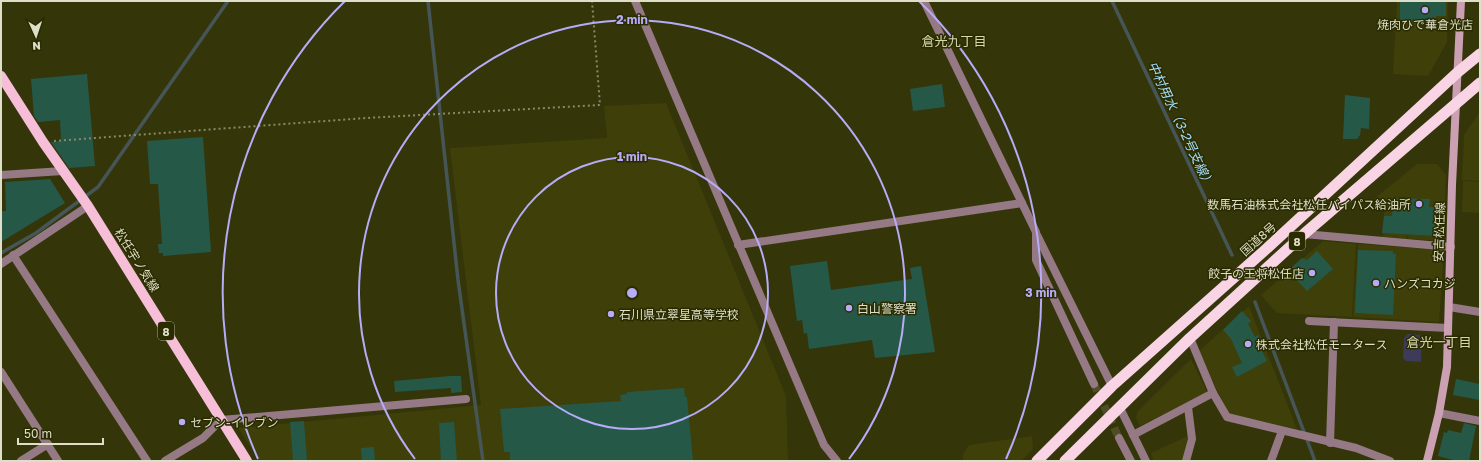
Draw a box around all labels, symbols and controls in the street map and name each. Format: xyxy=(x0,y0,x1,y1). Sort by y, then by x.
marker: 焼肉ひで華倉光店 xyxy=(1420,5,1430,15)
text: 2 min xyxy=(616,12,648,27)
north arrow xyxy=(16,16,56,56)
place label: 焼肉ひで華倉光店 xyxy=(1377,17,1473,32)
district label: 倉光九丁目 xyxy=(921,33,987,49)
text: N xyxy=(32,40,41,53)
water label: 中村用水（3-2号支線） xyxy=(1145,58,1217,190)
text: 1 min xyxy=(617,149,647,164)
place label: 数馬石油株式会社松任バイパス給油所 xyxy=(1207,197,1411,212)
marker: 数馬石油株式会社松任バイパス給油所 xyxy=(1414,199,1424,209)
street label: 安吉松任線 xyxy=(1430,202,1448,262)
street label: 国道8号 xyxy=(1237,219,1279,259)
street label: 松任宇ノ気線 xyxy=(112,225,162,295)
road number: 8 xyxy=(1289,232,1305,250)
place label: 餃子の王将松任店 xyxy=(1208,266,1304,281)
marker: 餃子の王将松任店 xyxy=(1307,268,1317,278)
place label: ハンズコカジ xyxy=(1384,276,1456,291)
marker: ハンズコカジ xyxy=(1371,278,1381,288)
text: 3 min xyxy=(1025,285,1057,300)
centre of rings xyxy=(625,286,639,300)
place label: 白山警察署 xyxy=(857,301,917,316)
marker: 白山警察署 xyxy=(844,303,854,313)
place label: 石川県立翠星高等学校 xyxy=(619,307,739,322)
marker: 石川県立翠星高等学校 xyxy=(606,309,616,319)
road number: 8 xyxy=(158,322,174,340)
district label: 倉光一丁目 xyxy=(1406,334,1472,350)
place label: 株式会社松任モータース xyxy=(1256,337,1387,352)
marker: 株式会社松任モータース xyxy=(1243,339,1253,349)
place label: セブン-イレブン xyxy=(190,415,279,430)
marker: セブン-イレブン xyxy=(177,417,187,427)
scale bar xyxy=(18,420,103,446)
text: 50 m xyxy=(24,426,52,441)

